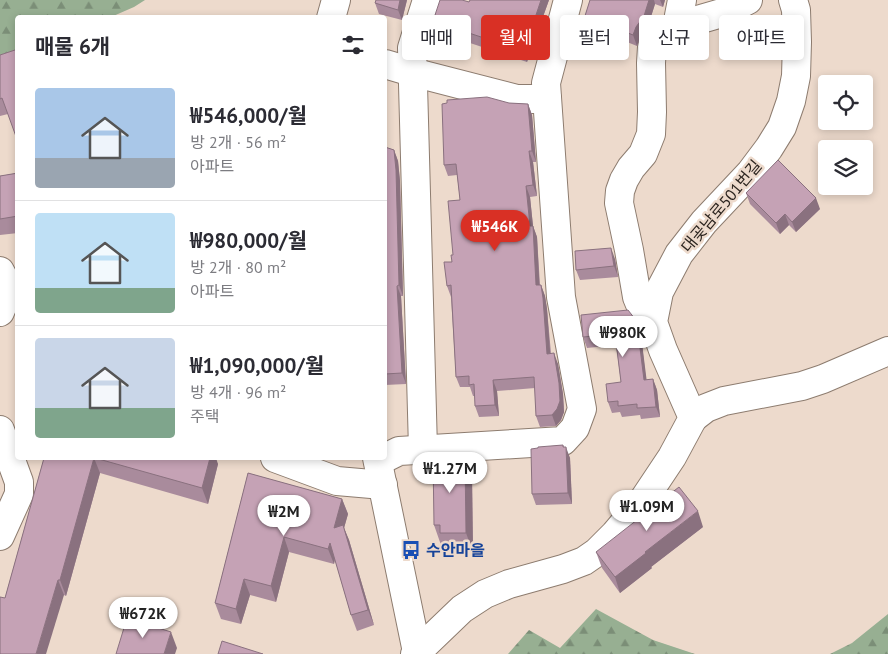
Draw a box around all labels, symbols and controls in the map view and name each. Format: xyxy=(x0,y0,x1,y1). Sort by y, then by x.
chip: 매매 xyxy=(402,15,471,60)
chip: 월세 xyxy=(481,15,550,60)
chip: 필터 xyxy=(560,15,629,60)
chip: 신규 xyxy=(639,15,709,60)
chip: 아파트 xyxy=(719,15,804,60)
icon: filters xyxy=(339,31,367,59)
text: 매물 6개 xyxy=(35,33,110,60)
map controls xyxy=(818,75,873,195)
button: locate xyxy=(818,75,873,130)
text: ₩546,000/월 xyxy=(190,102,307,129)
icon: home xyxy=(75,108,135,168)
text: 방 2개 · 56 m² xyxy=(190,132,286,152)
button: layers xyxy=(818,140,873,195)
text: 아파트 xyxy=(190,156,234,176)
street label: 대곶남로501번길 xyxy=(677,156,765,256)
pin: ₩546K xyxy=(460,210,530,252)
text: ₩546K xyxy=(472,216,518,236)
text: ₩980,000/월 xyxy=(190,227,307,254)
icon: home xyxy=(75,233,135,293)
text: 방 2개 · 80 m² xyxy=(190,257,286,277)
text: 아파트 xyxy=(190,281,234,301)
pin: ₩980K xyxy=(588,316,658,358)
text: ₩980K xyxy=(600,322,646,342)
text: ₩1,090,000/월 xyxy=(190,352,324,379)
icon: home xyxy=(75,358,135,418)
text: 방 4개 · 96 m² xyxy=(190,382,286,402)
text: 주택 xyxy=(190,406,219,426)
pin: ₩1.27M xyxy=(409,452,491,494)
text: ₩1.27M xyxy=(423,458,477,478)
pin: ₩1.09M xyxy=(606,490,688,532)
pin: ₩2M xyxy=(260,494,308,537)
text: ₩1.09M xyxy=(620,496,674,516)
text: ₩2M xyxy=(268,501,300,521)
bus stop icon: 수안마을 xyxy=(400,539,422,561)
place label: 수안마을 xyxy=(426,540,485,560)
pin: ₩672K xyxy=(108,596,178,639)
text: ₩672K xyxy=(120,603,166,623)

